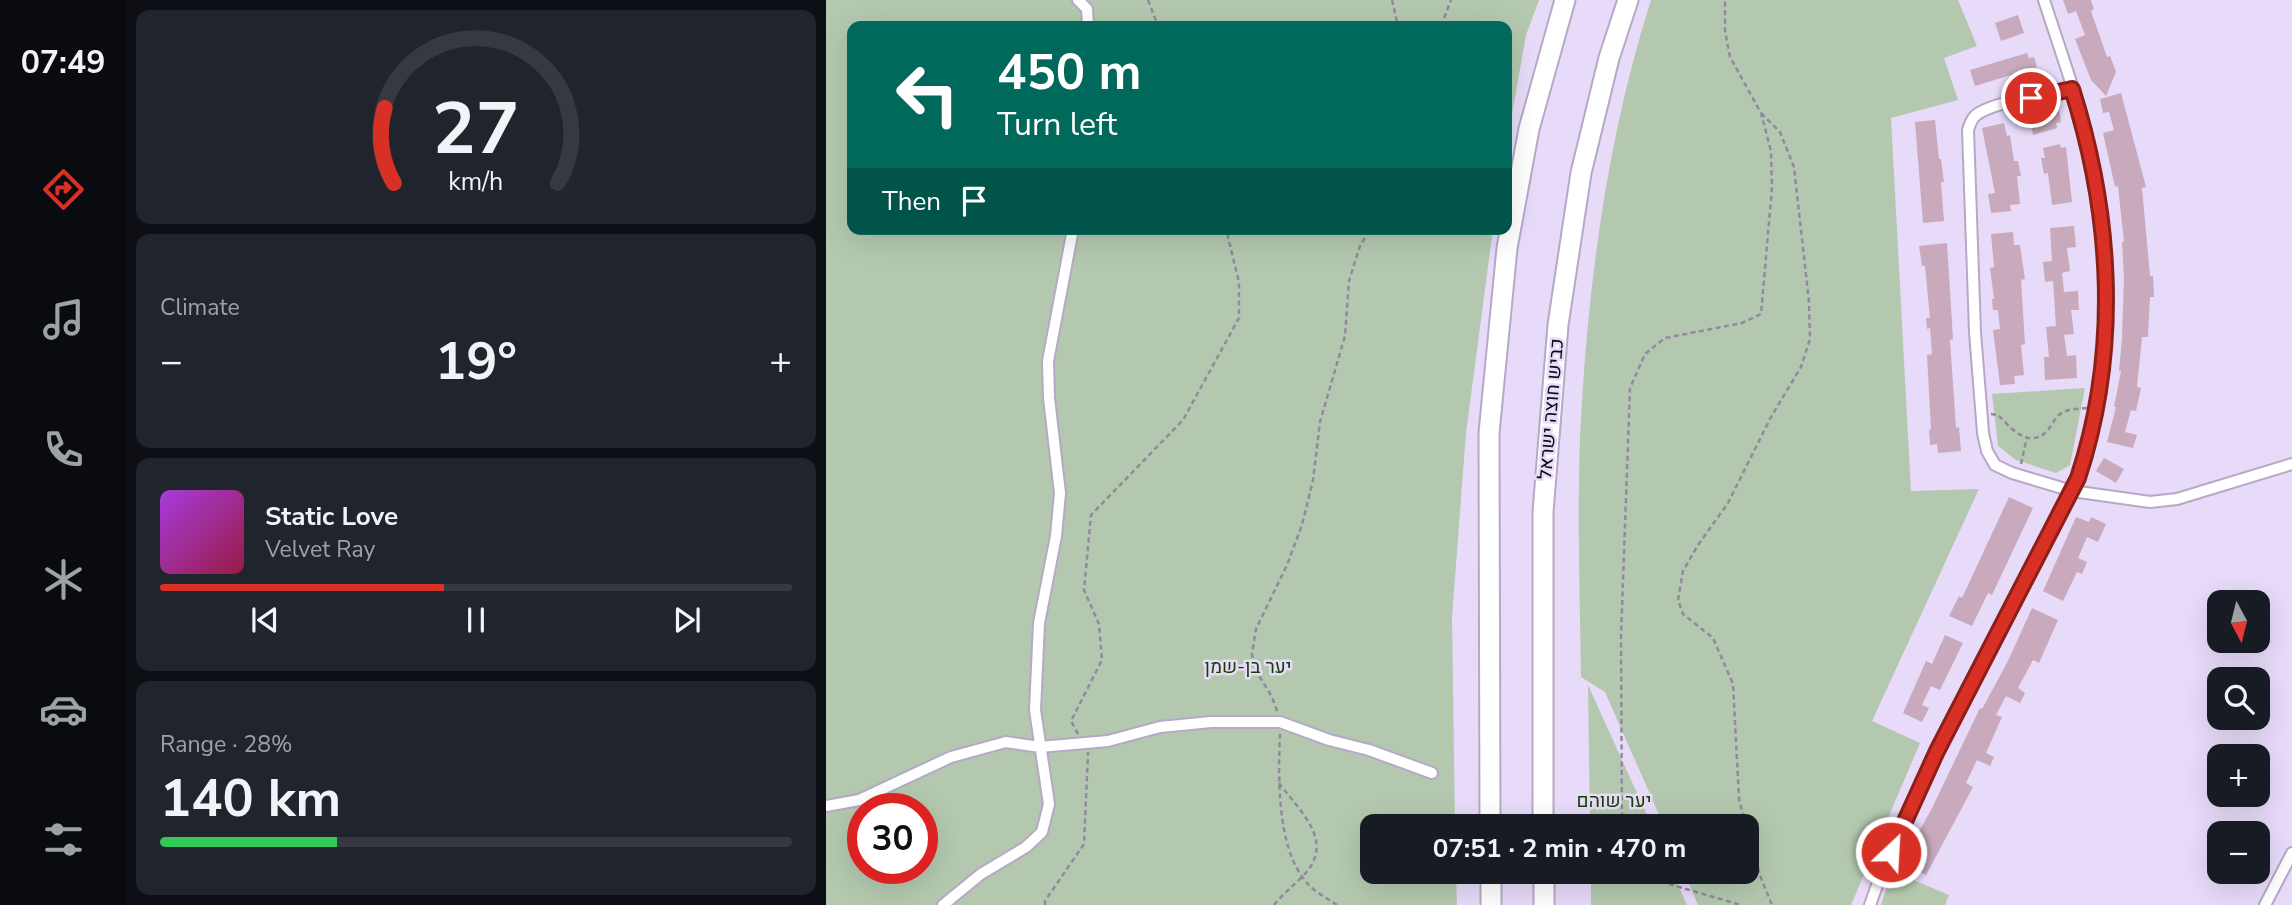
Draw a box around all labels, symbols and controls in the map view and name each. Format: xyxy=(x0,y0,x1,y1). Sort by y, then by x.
text: 450 m xyxy=(997,39,1141,106)
text: 07:49 xyxy=(21,41,105,84)
icon: left xyxy=(882,49,973,140)
pin xyxy=(2001,68,2061,128)
text: 27 xyxy=(432,79,520,179)
icon: arrive xyxy=(2012,79,2050,117)
text: Turn left xyxy=(997,103,1117,146)
icon: directions xyxy=(39,165,88,214)
text: km/h xyxy=(448,165,504,199)
icon: arrive xyxy=(955,182,993,220)
text: Then xyxy=(882,184,941,219)
text: Climate xyxy=(160,292,240,323)
icon: music xyxy=(39,295,88,344)
text: 19° xyxy=(435,326,517,397)
text: − xyxy=(160,336,183,387)
text: + xyxy=(769,336,792,387)
street label: כביש חוצה ישראל xyxy=(1532,337,1570,481)
icon: phone xyxy=(39,425,88,474)
text: Static Love xyxy=(265,499,398,534)
text: Velvet Ray xyxy=(265,534,375,565)
icon: climate xyxy=(39,555,88,604)
north arrow xyxy=(2207,590,2270,653)
map controls xyxy=(2207,590,2270,884)
icon: previous xyxy=(246,601,284,639)
icon: pause xyxy=(457,601,495,639)
icon: next xyxy=(668,601,706,639)
park label: יער בן-שמן xyxy=(1204,654,1292,680)
button: search xyxy=(2207,667,2270,730)
icon: car xyxy=(39,685,88,734)
text: Range · 28% xyxy=(160,729,292,760)
button: + xyxy=(2207,744,2270,807)
text: 140 km xyxy=(160,763,341,834)
park label: יער שוהם xyxy=(1577,788,1651,814)
speed limit sign: 30 xyxy=(847,793,938,884)
icon: filters xyxy=(39,815,88,864)
position arrow xyxy=(1854,815,1928,889)
button: − xyxy=(2207,821,2270,884)
text: 07:51 · 2 min · 470 m xyxy=(1433,831,1686,866)

